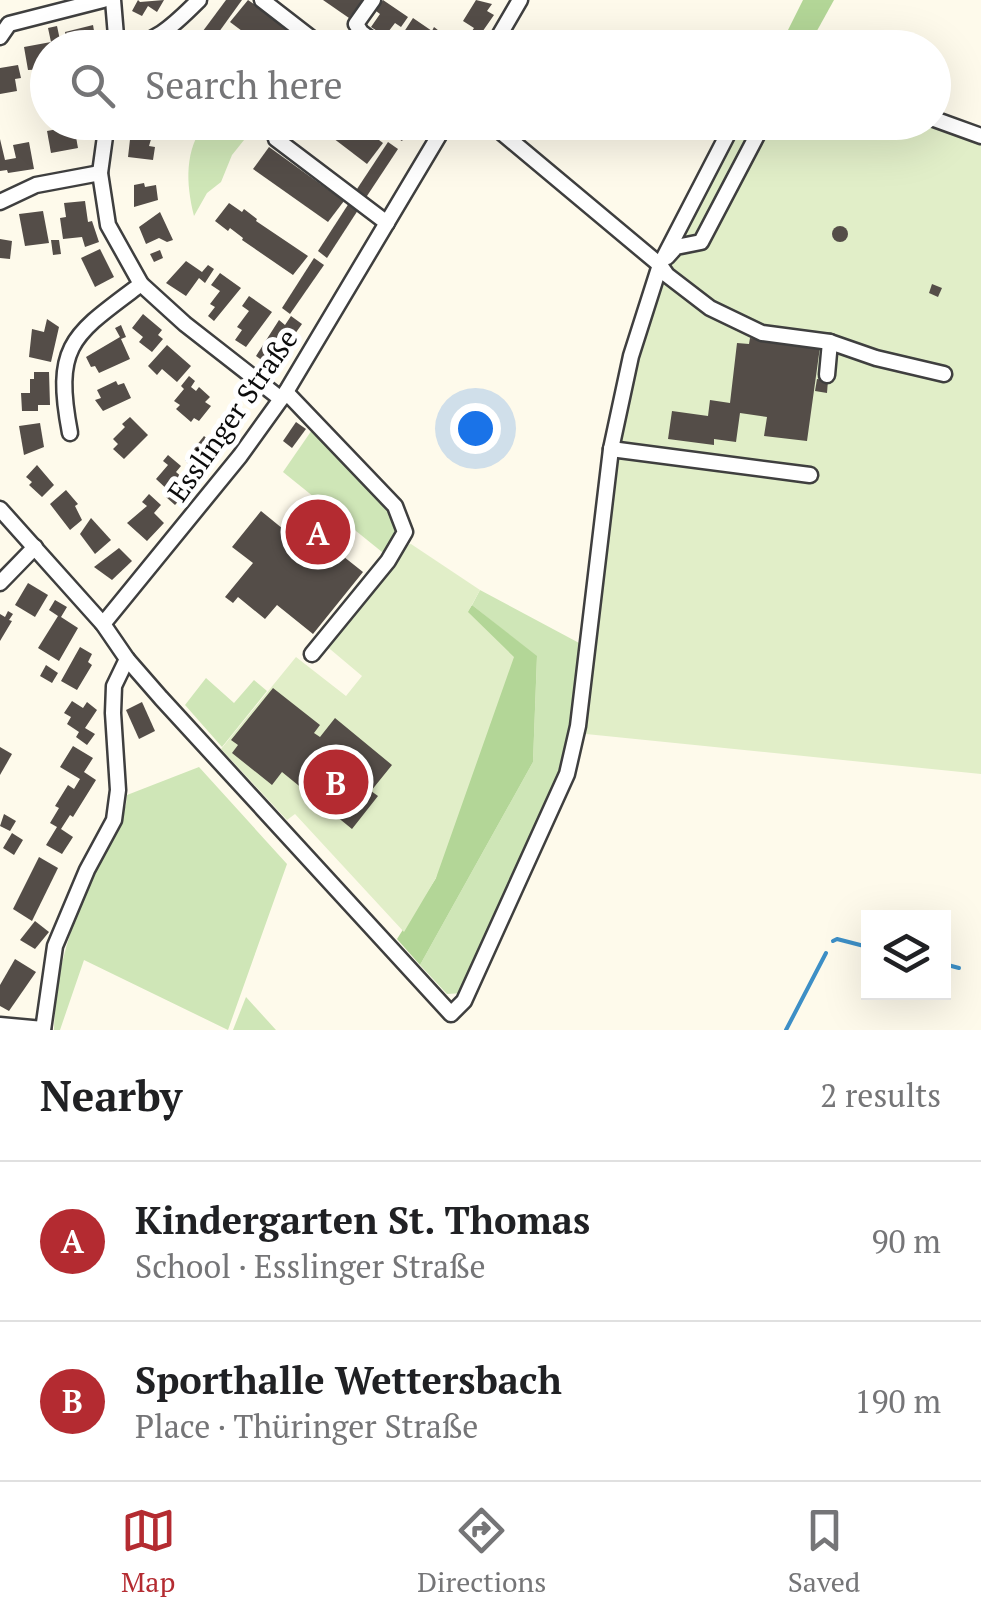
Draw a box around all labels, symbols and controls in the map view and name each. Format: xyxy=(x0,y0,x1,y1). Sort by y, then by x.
search box xyxy=(30,30,951,140)
icon: search xyxy=(65,58,120,113)
text: Search here xyxy=(145,60,343,110)
street label: Esslinger Straße xyxy=(159,321,305,509)
your location xyxy=(450,403,501,454)
pin: A xyxy=(286,494,350,570)
pin: B xyxy=(304,744,368,820)
map controls xyxy=(861,910,951,1000)
button: layers xyxy=(861,910,951,1000)
text: Nearby xyxy=(40,1067,182,1123)
text: 2 results xyxy=(820,1074,941,1116)
text: Kindergarten St. Thomas xyxy=(135,1195,590,1245)
text: A xyxy=(61,1220,84,1262)
text: 90 m xyxy=(871,1220,941,1262)
text: School · Esslinger Straße xyxy=(135,1245,486,1287)
text: Sporthalle Wettersbach xyxy=(135,1355,562,1405)
text: B xyxy=(62,1380,83,1422)
text: 190 m xyxy=(854,1380,941,1422)
text: Place · Thüringer Straße xyxy=(135,1405,478,1447)
tab: Map xyxy=(121,1503,176,1600)
tab: Directions xyxy=(417,1503,546,1600)
tab: Saved xyxy=(788,1503,860,1600)

